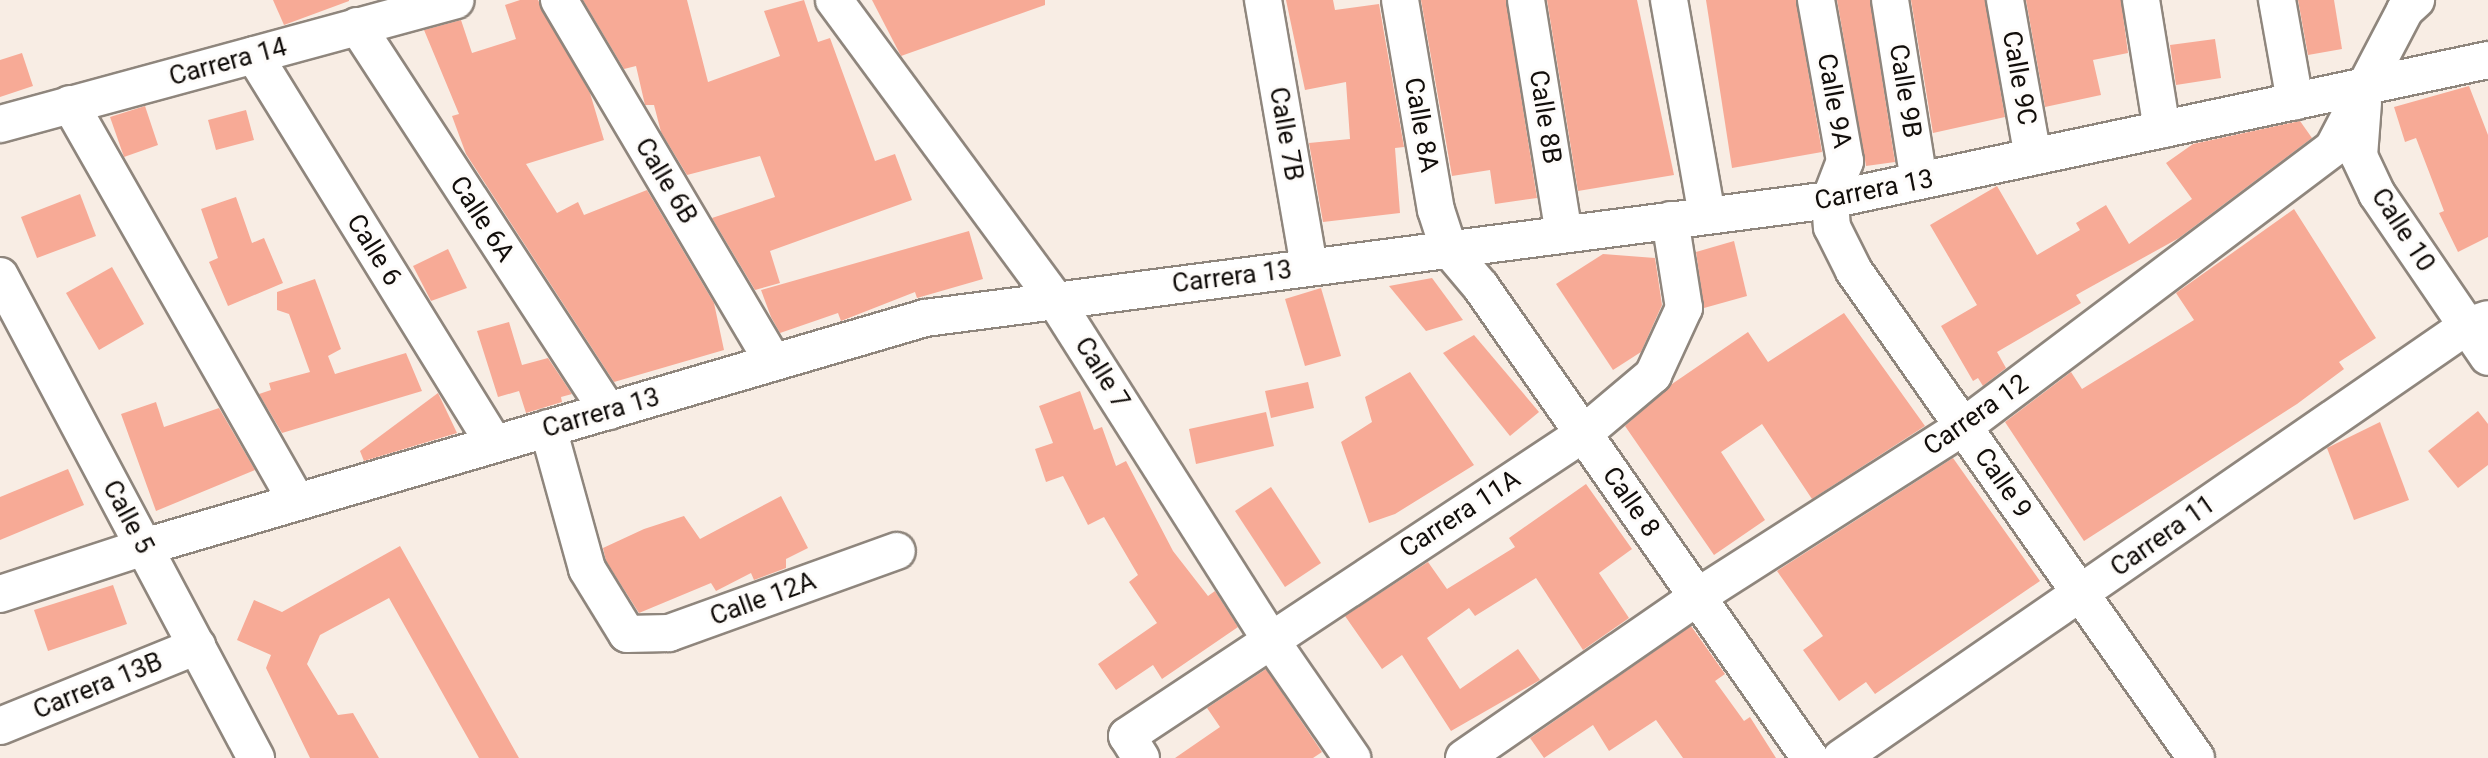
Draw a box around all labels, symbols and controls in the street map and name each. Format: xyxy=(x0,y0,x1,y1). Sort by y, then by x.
street label: Calle 9C xyxy=(1995,28,2043,128)
street label: Carrera 14 xyxy=(166,31,290,93)
street label: Calle 9B xyxy=(1882,42,1928,140)
street label: Calle 9A xyxy=(1810,51,1858,151)
street label: Calle 8B xyxy=(1522,68,1568,166)
street label: Calle 8A xyxy=(1397,75,1445,175)
street label: Calle 7B xyxy=(1262,85,1310,183)
street label: Calle 6B xyxy=(628,132,704,230)
street label: Carrera 13 xyxy=(1812,163,1936,217)
street label: Calle 6A xyxy=(443,170,521,268)
street label: Calle 10 xyxy=(2365,182,2441,278)
street label: Calle 6 xyxy=(340,208,408,292)
street label: Carrera 13 xyxy=(1170,254,1294,300)
street label: Calle 7 xyxy=(1068,331,1136,415)
street label: Carrera 12 xyxy=(1918,368,2034,462)
street label: Carrera 13 xyxy=(539,381,663,445)
street label: Calle 9 xyxy=(1968,442,2038,524)
street label: Calle 8 xyxy=(1596,461,1666,543)
street label: Carrera 11A xyxy=(1394,464,1526,564)
street label: Calle 5 xyxy=(96,475,160,559)
street label: Carrera 11 xyxy=(2105,489,2221,583)
street label: Calle 12A xyxy=(706,566,820,632)
street label: Carrera 13B xyxy=(29,646,167,726)

